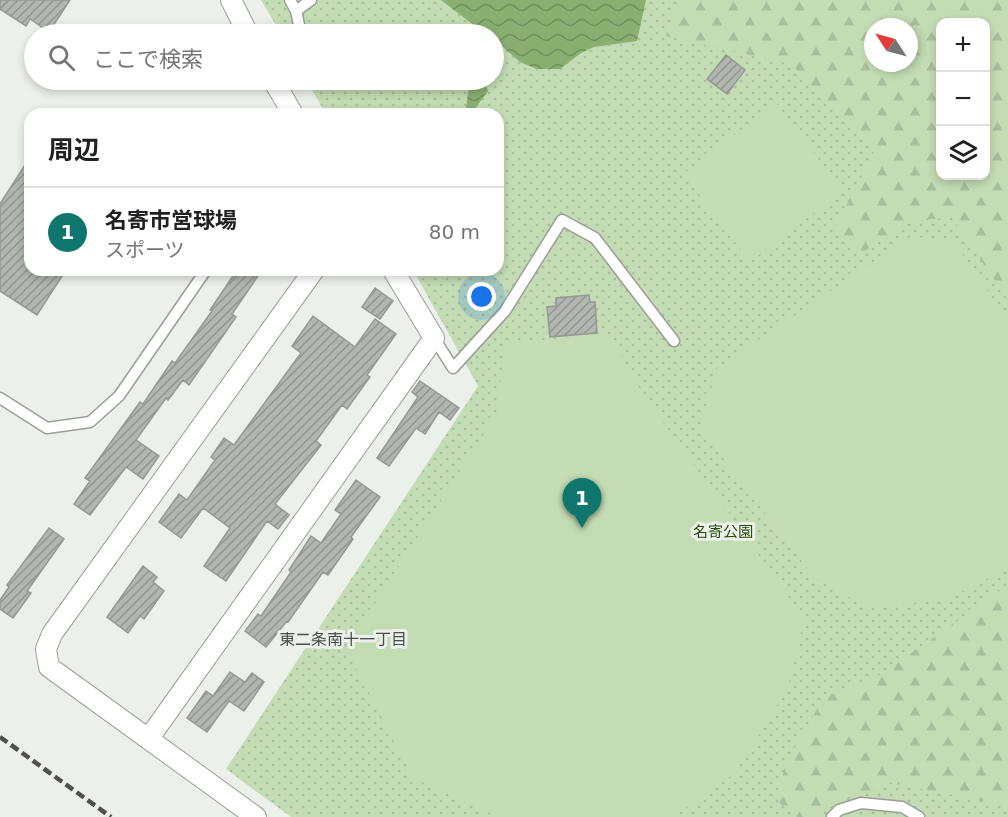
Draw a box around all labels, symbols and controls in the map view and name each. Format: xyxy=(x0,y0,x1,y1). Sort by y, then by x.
north arrow xyxy=(864,18,918,72)
map controls xyxy=(936,18,990,180)
button: + xyxy=(936,18,990,72)
search box xyxy=(24,24,504,90)
icon: search xyxy=(45,41,78,74)
text: ここで検索 xyxy=(93,47,203,72)
button: − xyxy=(936,72,990,126)
button: layers xyxy=(936,126,990,180)
text: 周辺 xyxy=(48,135,100,165)
text: 名寄市営球場 xyxy=(105,208,237,233)
text: 1 xyxy=(61,220,74,244)
text: 80 m xyxy=(429,220,480,244)
text: スポーツ xyxy=(105,238,185,262)
your location xyxy=(467,282,496,311)
pin: 1 xyxy=(562,478,602,528)
park label: 名寄公園 xyxy=(693,523,753,541)
district label: 東二条南十一丁目 xyxy=(279,630,407,649)

